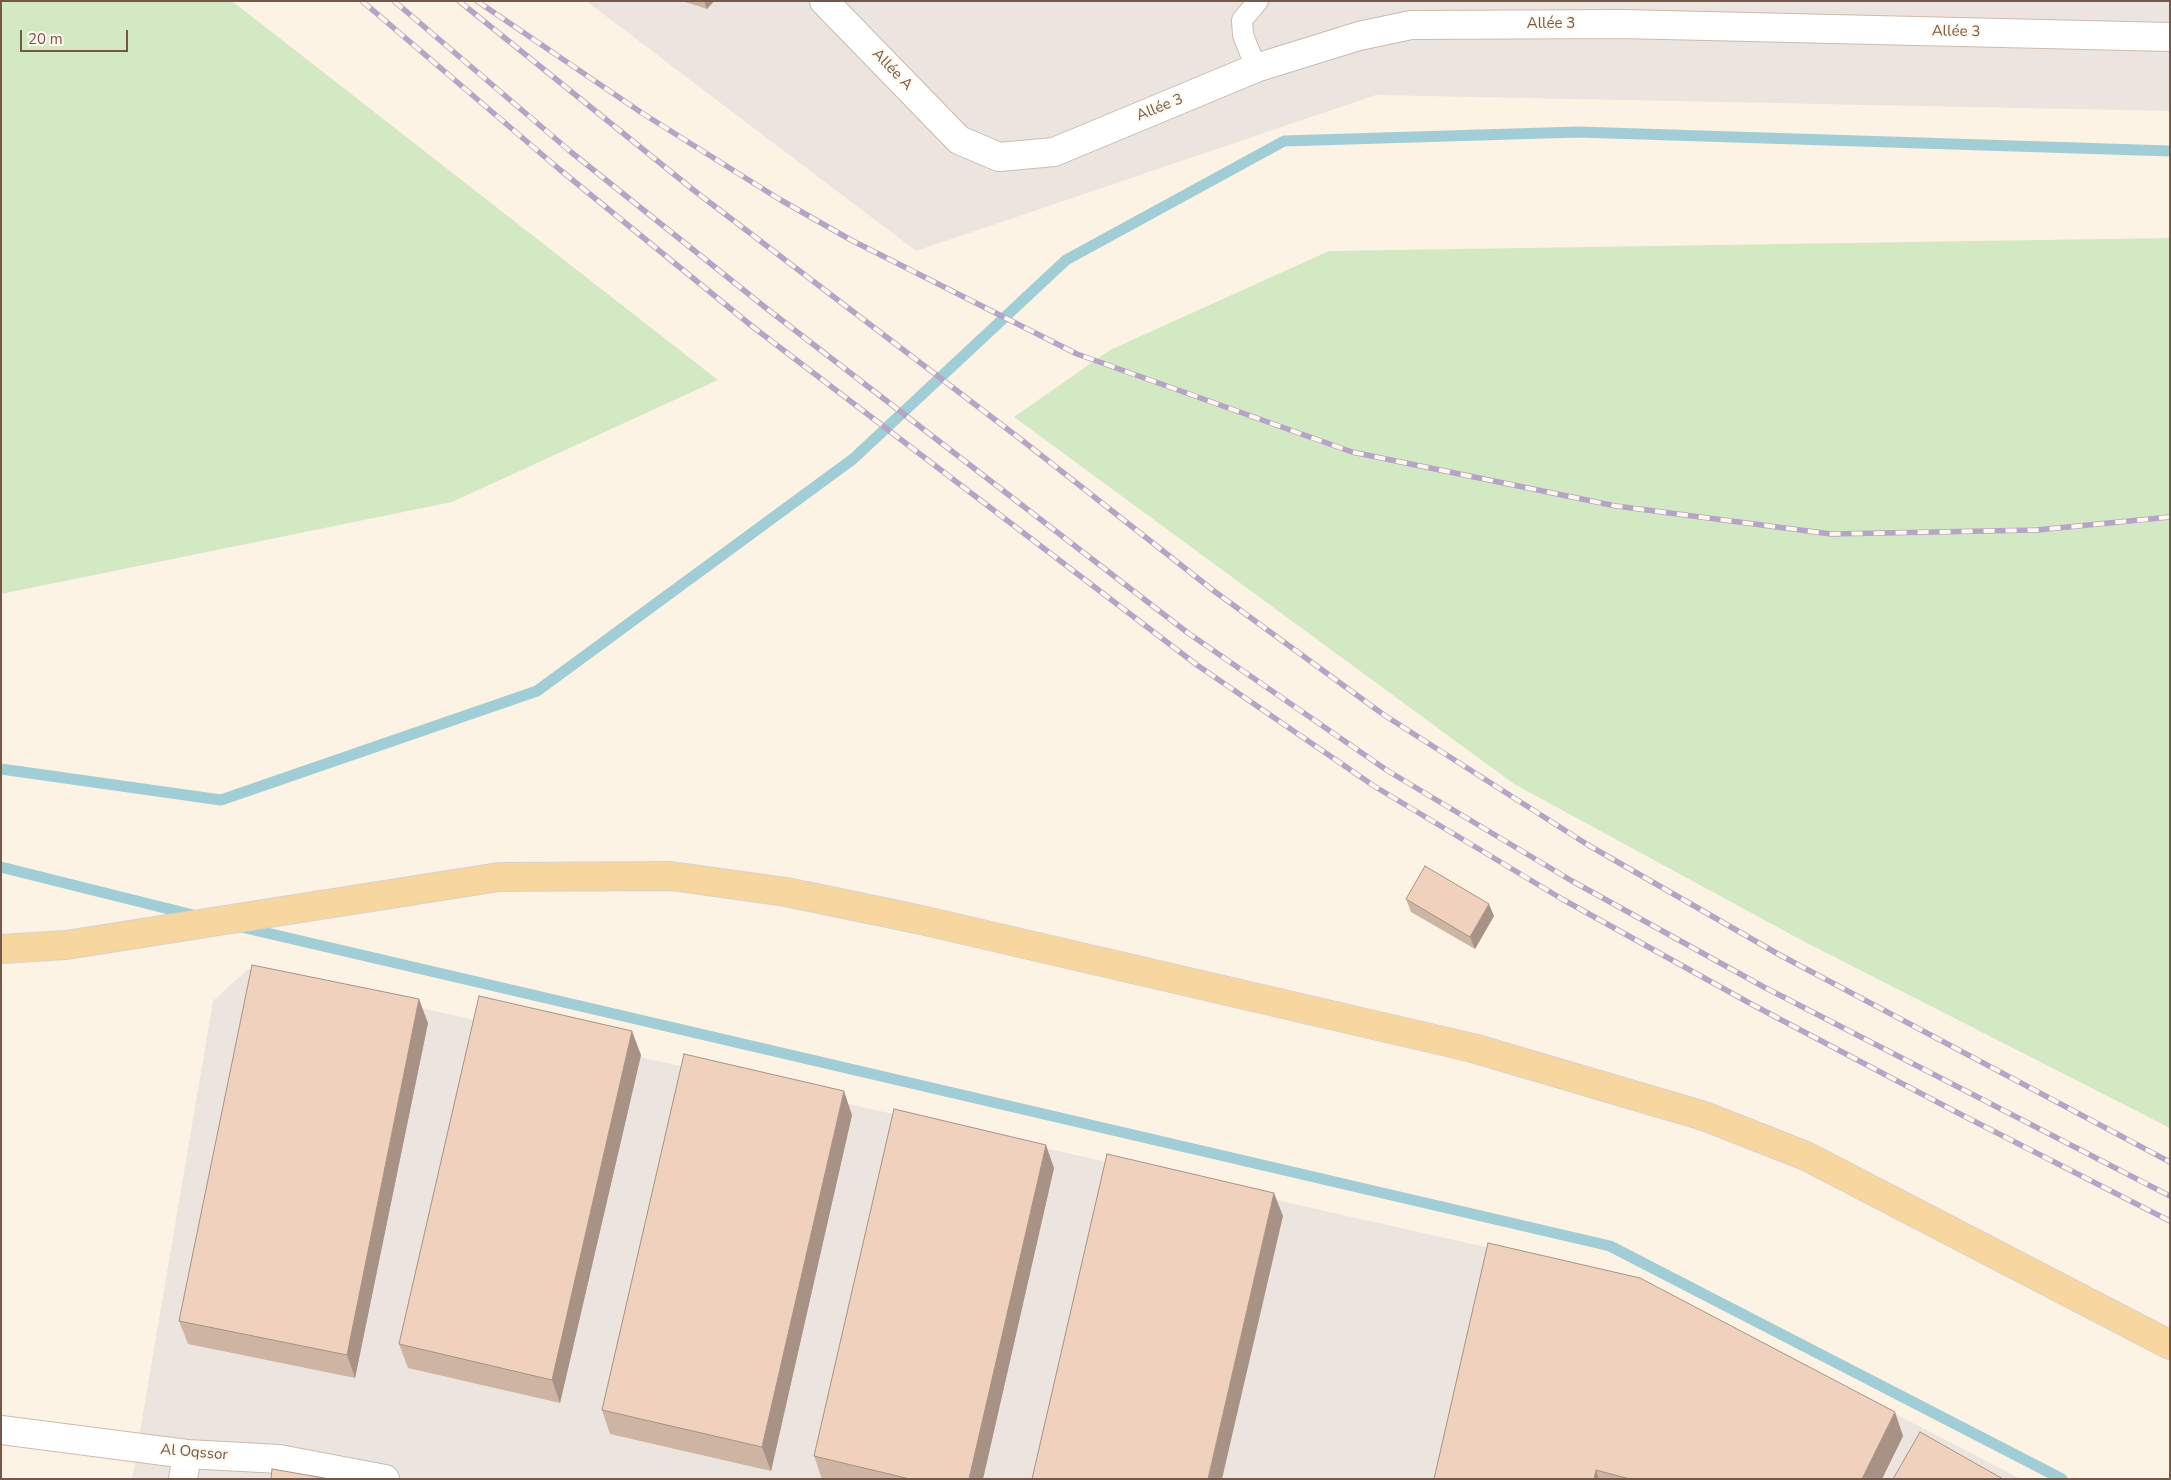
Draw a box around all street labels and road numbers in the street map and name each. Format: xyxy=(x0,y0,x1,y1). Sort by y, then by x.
street label: Allée 3 xyxy=(1527,15,1575,33)
street label: Allée 3 xyxy=(1932,23,1980,41)
street label: Allée A xyxy=(868,46,916,94)
street label: Allée 3 xyxy=(1134,91,1186,125)
street label: Al Oqssor xyxy=(160,1441,228,1465)

